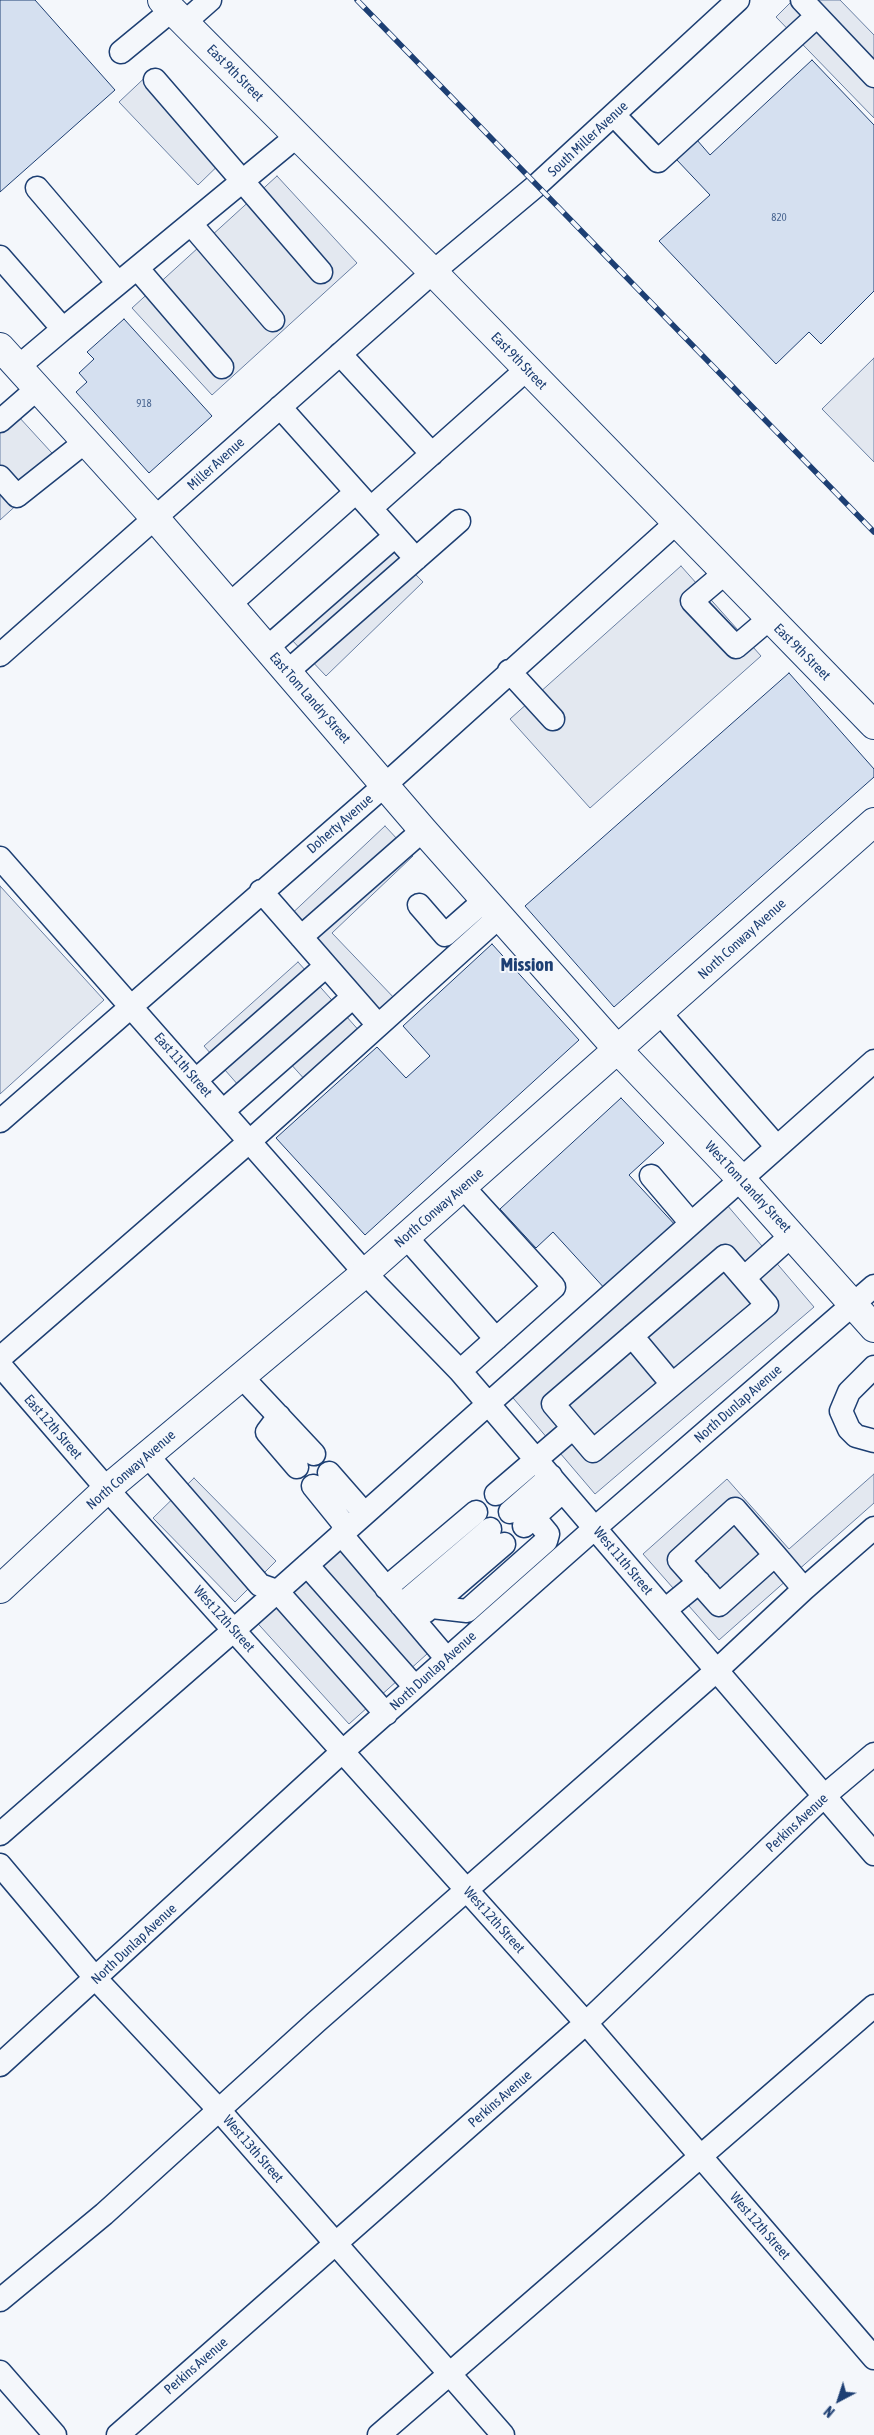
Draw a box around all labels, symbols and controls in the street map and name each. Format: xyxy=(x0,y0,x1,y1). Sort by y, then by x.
street label: East 9th Street xyxy=(203,41,267,105)
street label: South Miller Avenue xyxy=(545,98,631,180)
house number: 820 xyxy=(771,211,787,225)
street label: East 9th Street xyxy=(487,329,551,393)
house number: 918 xyxy=(136,397,152,411)
street label: Miller Avenue xyxy=(184,434,248,494)
street label: East 9th Street xyxy=(770,620,834,684)
street label: East Tom Landry Street xyxy=(266,649,354,747)
street label: Doherty Avenue xyxy=(304,791,376,857)
street label: North Conway Avenue xyxy=(695,895,789,983)
district label: Mission xyxy=(500,954,554,976)
street label: East 11th Street xyxy=(150,1029,216,1101)
street label: West Tom Landry Street xyxy=(701,1138,795,1236)
street label: North Conway Avenue xyxy=(391,1165,487,1251)
street label: North Dunlap Avenue xyxy=(691,1361,785,1447)
street label: East 12th Street xyxy=(20,1391,86,1463)
street label: North Conway Avenue xyxy=(83,1427,179,1513)
street label: West 11th Street xyxy=(590,1524,656,1598)
street label: West 12th Street xyxy=(190,1582,258,1656)
street label: North Dunlap Avenue xyxy=(386,1628,480,1714)
street label: Perkins Avenue xyxy=(763,1790,831,1856)
street label: West 12th Street xyxy=(460,1883,528,1957)
street label: North Dunlap Avenue xyxy=(88,1900,180,1988)
street label: Perkins Avenue xyxy=(465,2067,535,2131)
street label: West 13th Street xyxy=(219,2112,287,2186)
street label: West 12th Street xyxy=(726,2189,794,2263)
street label: Perkins Avenue xyxy=(161,2334,231,2398)
north arrow xyxy=(814,2375,864,2425)
text: N xyxy=(821,2403,838,2420)

